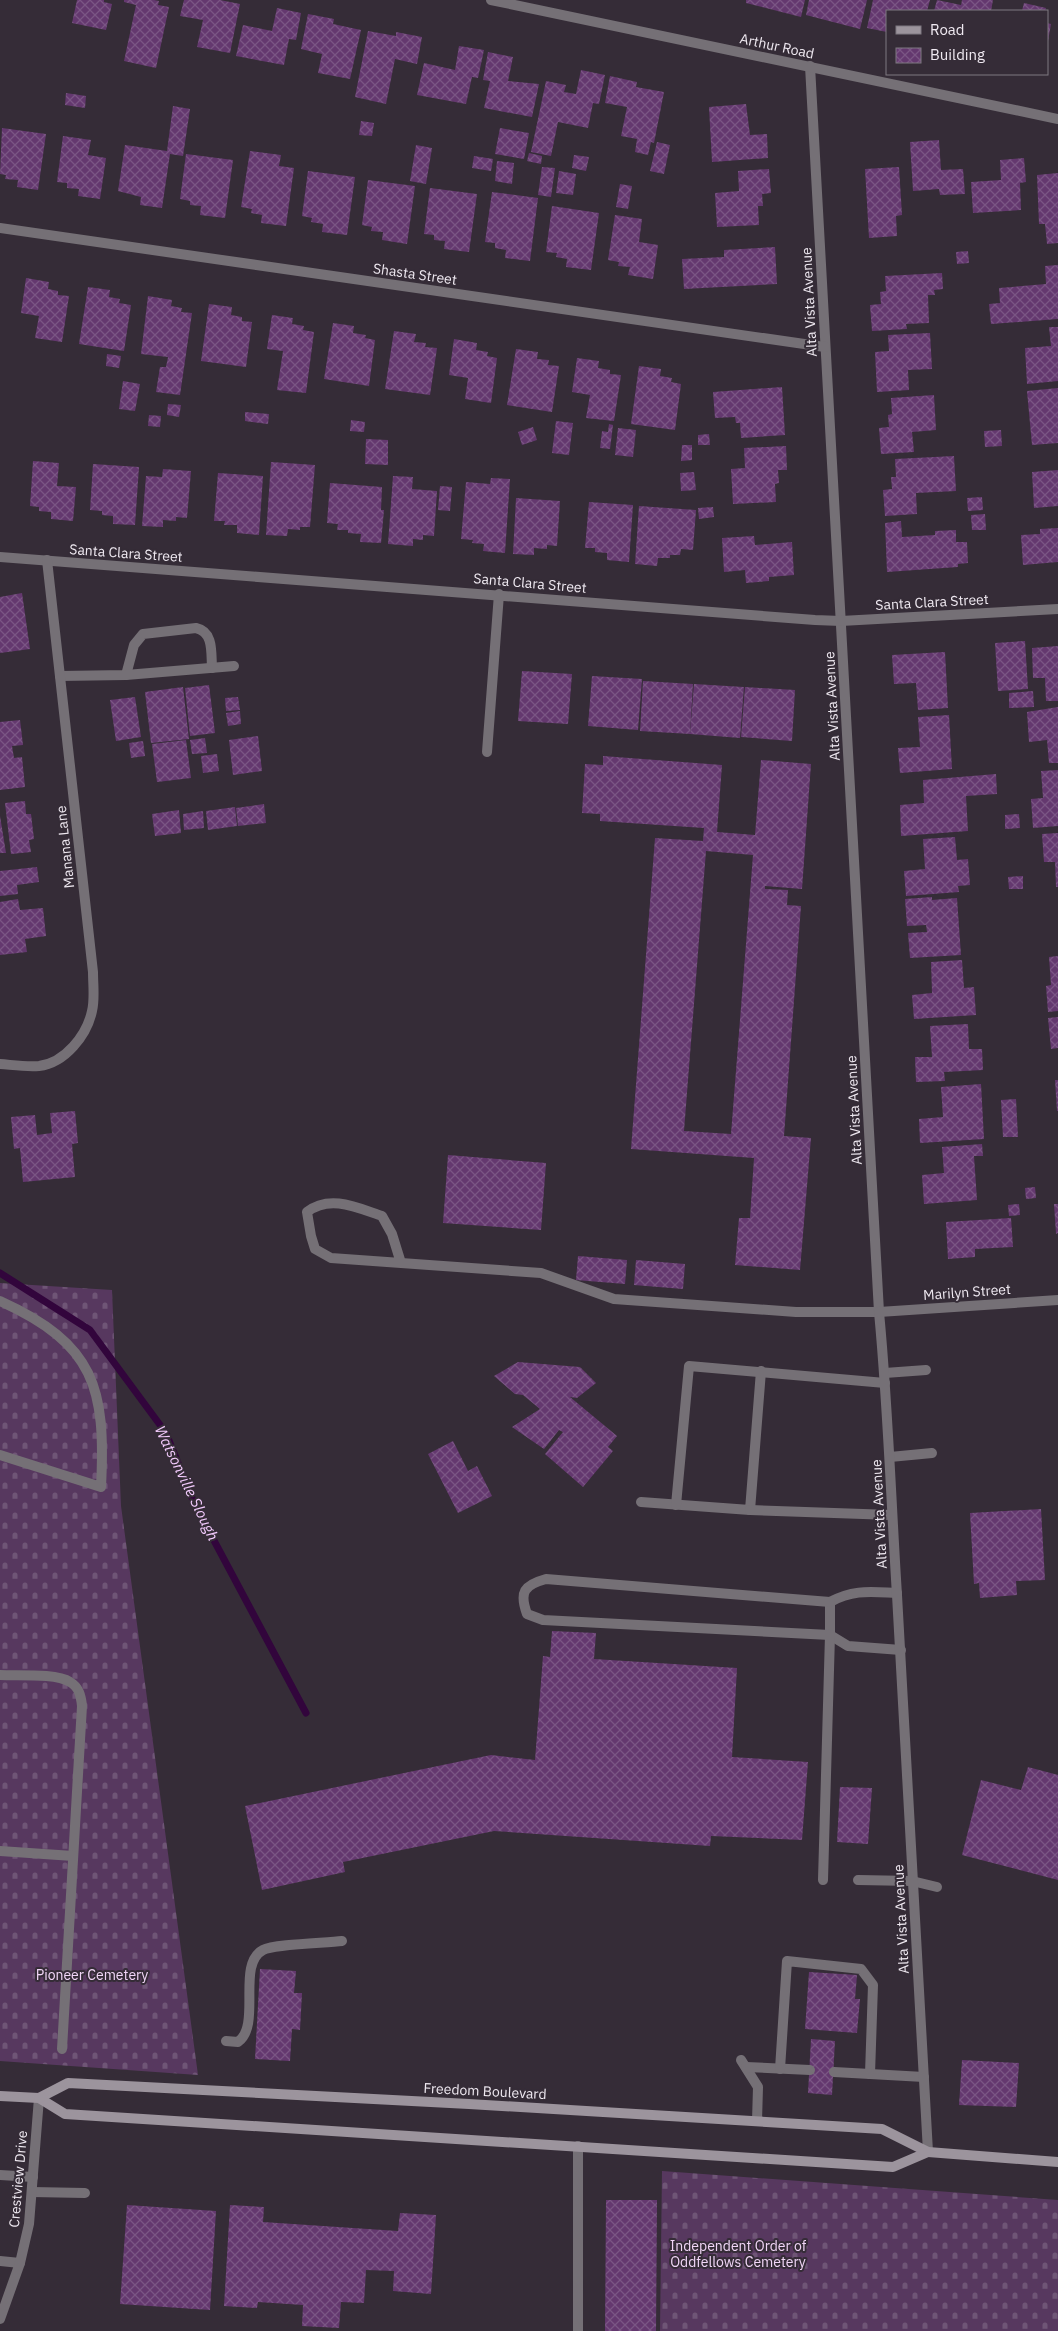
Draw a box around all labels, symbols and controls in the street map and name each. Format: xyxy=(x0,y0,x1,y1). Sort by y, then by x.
legend xyxy=(886,10,1048,75)
text: Road xyxy=(930,20,965,39)
street label: Arthur Road xyxy=(738,29,816,63)
text: Building xyxy=(930,45,985,64)
street label: Alta Vista Avenue xyxy=(797,246,821,357)
street label: Shasta Street xyxy=(372,259,458,289)
street label: Santa Clara Street xyxy=(69,540,183,566)
street label: Santa Clara Street xyxy=(473,569,587,597)
street label: Santa Clara Street xyxy=(875,590,989,614)
street label: Alta Vista Avenue xyxy=(820,650,844,761)
street label: Manana Lane xyxy=(52,804,78,889)
street label: Alta Vista Avenue xyxy=(842,1054,866,1165)
street label: Marilyn Street xyxy=(923,1280,1012,1304)
water label: Watsonville Slough xyxy=(151,1422,223,1544)
street label: Alta Vista Avenue xyxy=(867,1458,891,1569)
street label: Alta Vista Avenue xyxy=(889,1863,913,1974)
park label: Pioneer Cemetery xyxy=(36,1966,148,1984)
street label: Freedom Boulevard xyxy=(423,2079,547,2103)
street label: Crestview Drive xyxy=(5,2129,31,2228)
park label: Independent Order of Oddfellows Cemetery xyxy=(670,2237,807,2271)

